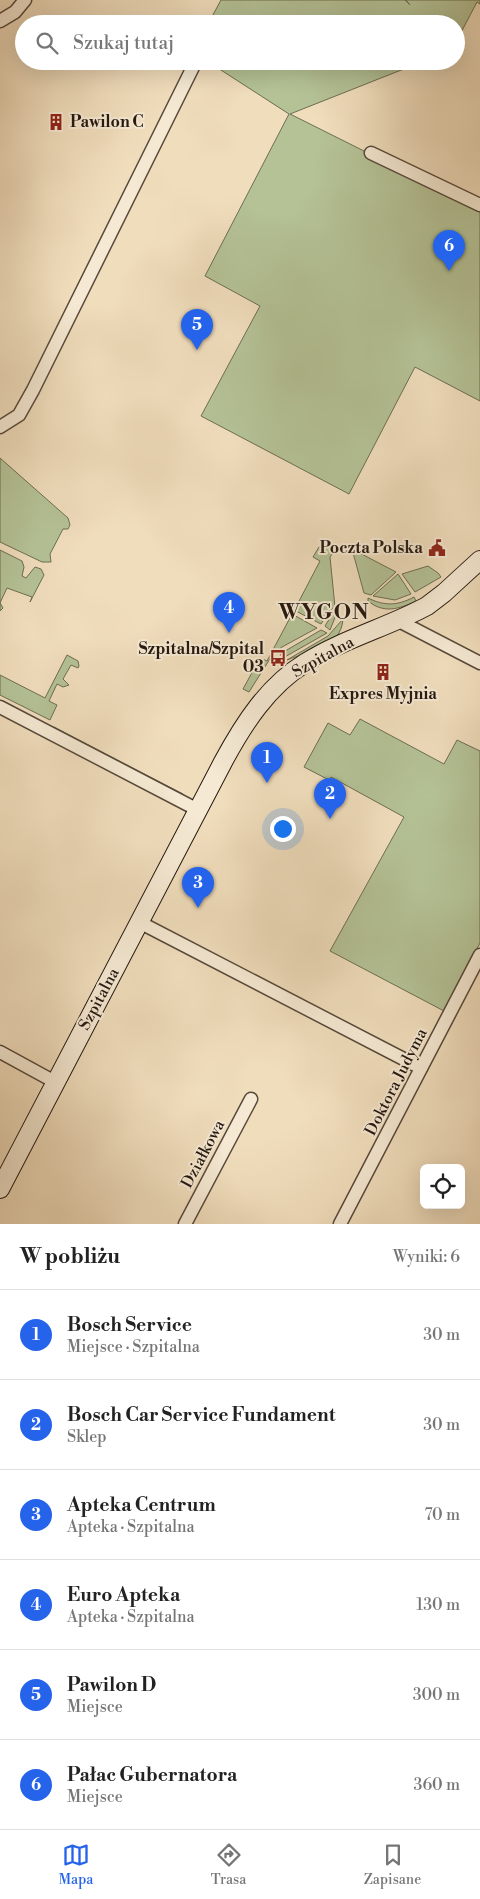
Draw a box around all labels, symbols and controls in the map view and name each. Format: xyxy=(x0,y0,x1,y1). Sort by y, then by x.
search box xyxy=(15,15,465,70)
icon: search xyxy=(33,29,61,57)
text: Szukaj tutaj xyxy=(73,31,174,55)
building icon: Pawilon C xyxy=(46,112,66,132)
place label: Pawilon C xyxy=(70,112,144,132)
pin: 6 xyxy=(433,230,465,271)
pin: 5 xyxy=(181,309,213,350)
place label: Poczta Polska xyxy=(320,538,423,558)
public building icon: Poczta Polska xyxy=(427,538,447,558)
pin: 4 xyxy=(213,592,245,633)
district label: WYGON xyxy=(277,600,370,626)
street label: Szpitalna xyxy=(289,631,358,682)
place label: Szpitalna/Szpital 03 xyxy=(138,639,265,677)
bus stop icon: Szpitalna/Szpital 03 xyxy=(268,648,288,668)
building icon: Expres Myjnia xyxy=(373,662,393,682)
place label: Expres Myjnia xyxy=(329,684,437,704)
pin: 1 xyxy=(251,742,283,783)
pin: 2 xyxy=(314,778,346,819)
your location xyxy=(270,816,296,842)
pin: 3 xyxy=(182,867,214,908)
street label: Szpitalna xyxy=(74,964,124,1034)
street label: Doktora Judyma xyxy=(360,1024,432,1139)
street label: Działkowa xyxy=(177,1116,230,1192)
map controls xyxy=(420,1164,465,1209)
button: locate xyxy=(420,1164,465,1209)
text: W pobliżu xyxy=(20,1244,120,1270)
text: Wyniki: 6 xyxy=(393,1247,460,1267)
text: Bosch Service xyxy=(67,1313,192,1337)
text: 1 xyxy=(32,1325,40,1345)
text: 30 m xyxy=(423,1325,460,1345)
text: Miejsce · Szpitalna xyxy=(67,1337,200,1357)
text: Bosch Car Service Fundament xyxy=(67,1403,335,1427)
text: 2 xyxy=(31,1415,41,1435)
text: 30 m xyxy=(423,1415,460,1435)
text: Sklep xyxy=(67,1427,107,1447)
text: Apteka Centrum xyxy=(67,1493,216,1517)
text: 3 xyxy=(31,1505,41,1525)
text: 70 m xyxy=(424,1505,460,1525)
text: Apteka · Szpitalna xyxy=(67,1517,195,1537)
text: Euro Apteka xyxy=(67,1583,180,1607)
text: 4 xyxy=(31,1595,41,1615)
text: 130 m xyxy=(416,1595,460,1615)
text: Apteka · Szpitalna xyxy=(67,1607,195,1627)
text: Pawilon D xyxy=(67,1673,156,1697)
text: 5 xyxy=(31,1685,41,1705)
text: 300 m xyxy=(413,1685,460,1705)
text: Miejsce xyxy=(67,1697,123,1717)
text: Pałac Gubernatora xyxy=(67,1763,237,1787)
text: 6 xyxy=(31,1775,41,1795)
text: 360 m xyxy=(414,1775,460,1795)
text: Miejsce xyxy=(67,1787,123,1807)
tab: Mapa xyxy=(59,1841,93,1889)
tab: Trasa xyxy=(211,1841,246,1889)
tab: Zapisane xyxy=(364,1841,421,1889)

